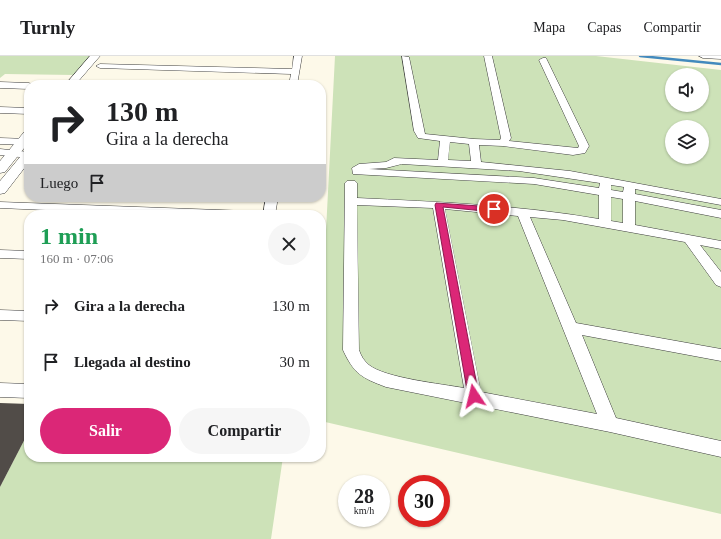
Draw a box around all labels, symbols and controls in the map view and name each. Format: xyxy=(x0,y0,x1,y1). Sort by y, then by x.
text: Turnly xyxy=(20,17,75,38)
text: Mapa xyxy=(533,20,565,35)
text: Capas xyxy=(587,20,621,35)
text: Compartir xyxy=(643,20,701,35)
map controls xyxy=(665,68,709,164)
button: sound xyxy=(665,68,709,112)
icon: right xyxy=(40,96,92,148)
text: 130 m xyxy=(106,96,178,127)
button: layers xyxy=(665,120,709,164)
text: Gira a la derecha xyxy=(106,129,228,149)
icon: arrive xyxy=(86,172,108,194)
text: Luego xyxy=(40,175,78,191)
pin xyxy=(477,192,511,226)
icon: arrive xyxy=(483,198,505,220)
text: 1 min xyxy=(40,223,98,249)
button: close xyxy=(268,223,310,265)
text: 160 m · 07:06 xyxy=(40,251,113,266)
icon: right xyxy=(40,295,62,317)
text: Gira a la derecha xyxy=(74,298,185,314)
text: 130 m xyxy=(272,298,310,314)
icon: arrive xyxy=(40,351,62,373)
text: Llegada al destino xyxy=(74,354,191,370)
text: 30 m xyxy=(280,354,310,370)
position arrow xyxy=(453,375,495,417)
button: Salir xyxy=(40,408,171,454)
button: Compartir xyxy=(179,408,310,454)
speed limit sign: 30 xyxy=(398,475,450,527)
text: 28 xyxy=(354,485,374,507)
text: km/h xyxy=(354,505,374,516)

